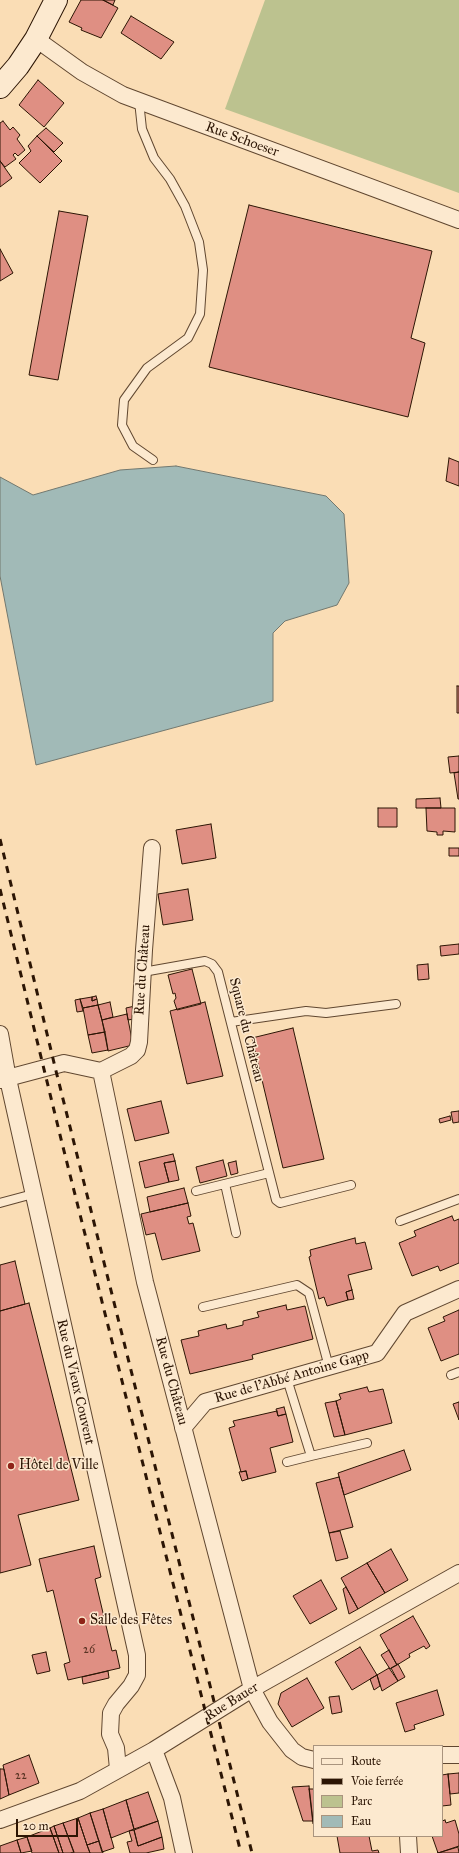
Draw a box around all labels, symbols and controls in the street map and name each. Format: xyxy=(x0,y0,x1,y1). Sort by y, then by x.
street label: Rue Schoeser xyxy=(203,119,281,161)
street label: Rue du Château xyxy=(131,924,155,1016)
street label: Square du Château xyxy=(225,976,267,1084)
street label: Rue du Vieux Couvent xyxy=(52,1317,98,1447)
street label: Rue du Château xyxy=(151,1335,191,1427)
street label: Rue de l'Abbé Antoine Gapp xyxy=(213,1347,371,1407)
place label: Hôtel de Ville xyxy=(19,1458,98,1474)
marker: Hôtel de Ville xyxy=(6,1461,16,1471)
place label: Salle des Fêtes xyxy=(90,1613,172,1629)
marker: Salle des Fêtes xyxy=(77,1616,87,1626)
house number: 26 xyxy=(83,1643,95,1657)
street label: Rue Bauer xyxy=(202,1679,262,1725)
legend xyxy=(313,1745,443,1837)
text: Route xyxy=(351,1754,381,1768)
house number: 22 xyxy=(15,1769,27,1783)
text: Voie ferrée xyxy=(351,1774,403,1788)
text: Parc xyxy=(351,1794,372,1808)
scale bar xyxy=(18,1811,80,1837)
text: Eau xyxy=(351,1814,371,1828)
text: 20 m xyxy=(23,1819,49,1833)

